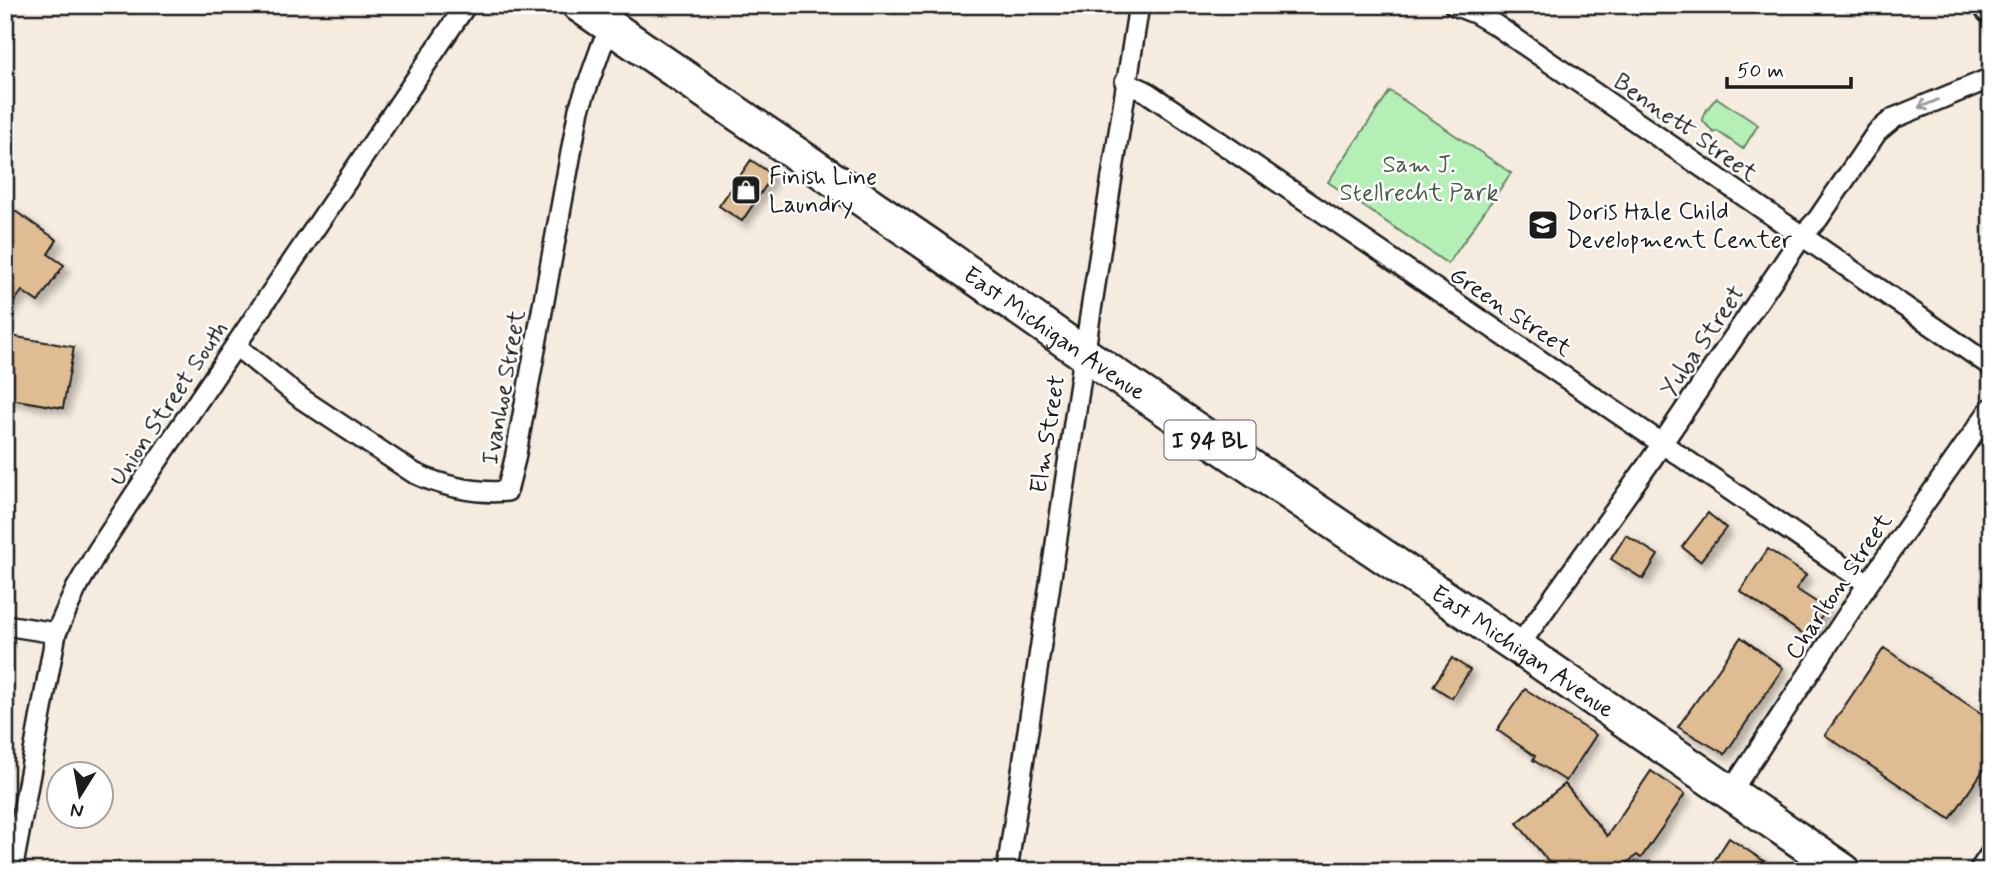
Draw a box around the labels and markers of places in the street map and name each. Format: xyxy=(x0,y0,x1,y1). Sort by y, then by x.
place label: Finish Line Laundry xyxy=(769,162,877,221)
shop icon: Finish Line Laundry xyxy=(729,173,763,207)
place label: Doris Hale Child Development Center xyxy=(1566,197,1792,256)
school or university icon: Doris Hale Child Development Center xyxy=(1526,208,1560,242)

